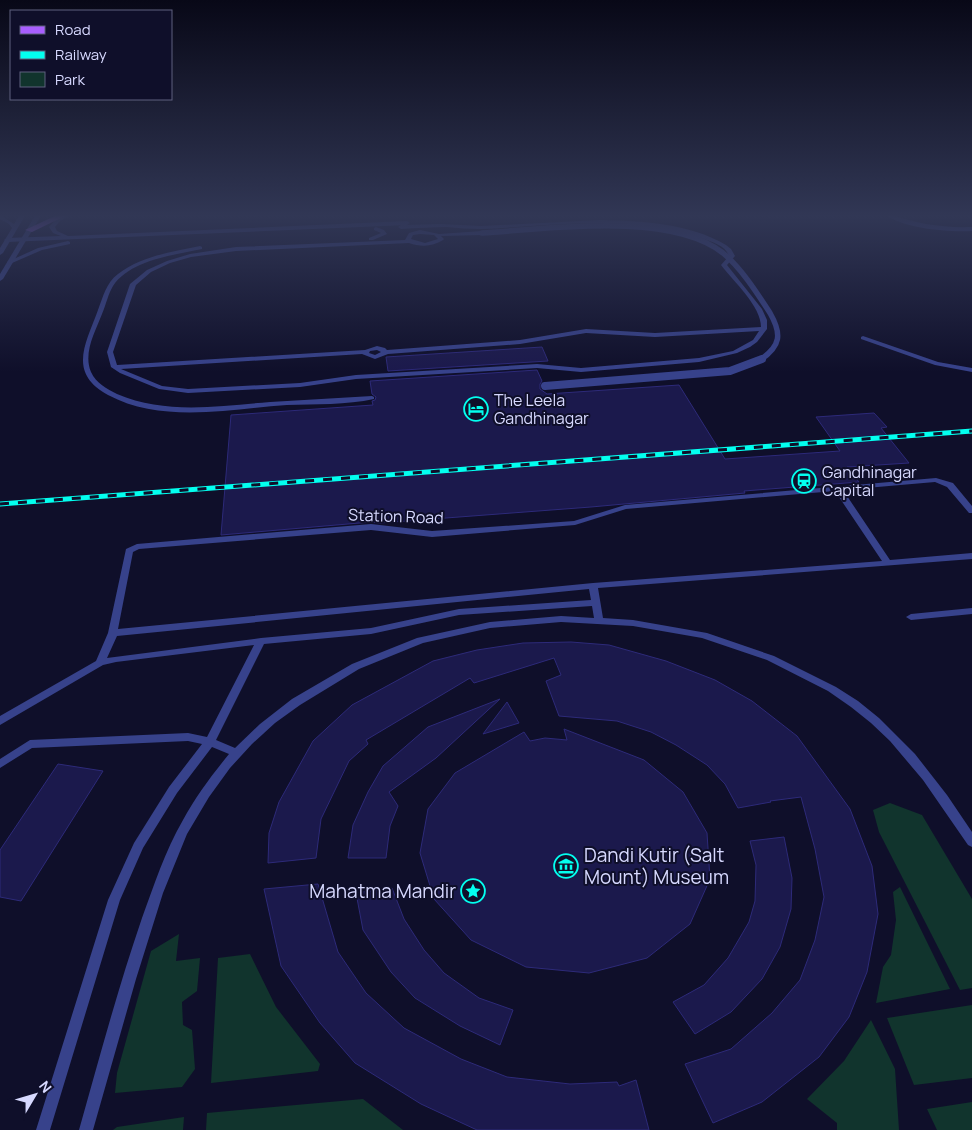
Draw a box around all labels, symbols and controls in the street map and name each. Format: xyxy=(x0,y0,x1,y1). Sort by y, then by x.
legend xyxy=(10,10,172,100)
text: Road xyxy=(55,19,91,40)
text: Railway xyxy=(55,44,107,65)
text: Park xyxy=(55,69,85,90)
place label: The Leela Gandhinagar xyxy=(494,389,589,429)
hotel icon: The Leela Gandhinagar xyxy=(463,396,489,422)
place label: Gandhinagar Capital xyxy=(822,461,917,501)
station icon: Gandhinagar Capital xyxy=(791,468,817,494)
street label: Station Road xyxy=(348,503,444,529)
place label: Dandi Kutir (Salt Mount) Museum xyxy=(584,842,729,890)
museum icon: Dandi Kutir (Salt Mount) Museum xyxy=(553,853,579,879)
place label: Mahatma Mandir xyxy=(309,878,456,904)
place icon: Mahatma Mandir xyxy=(460,878,486,904)
north arrow xyxy=(10,1070,60,1120)
text: N xyxy=(35,1077,56,1097)

